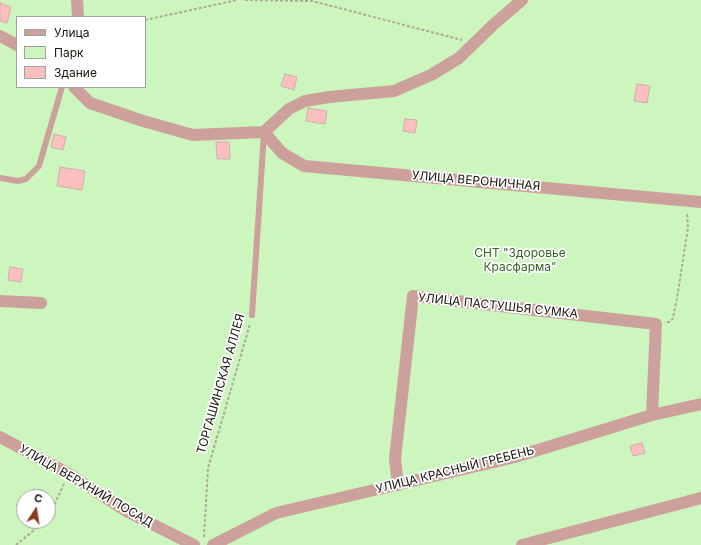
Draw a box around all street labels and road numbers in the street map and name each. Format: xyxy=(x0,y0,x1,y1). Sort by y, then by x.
street label: УЛИЦА ВЕРОНИЧНАЯ xyxy=(411,168,541,194)
street label: УЛИЦА ПАСТУШЬЯ СУМКА xyxy=(417,290,579,322)
street label: ТОРГАШИНСКАЯ АЛЛЕЯ xyxy=(194,312,248,456)
street label: УЛИЦА ВЕРХНИЙ ПОСАД xyxy=(17,442,155,530)
street label: УЛИЦА КРАСНЫЙ ГРЕБЕНЬ xyxy=(374,443,536,497)

